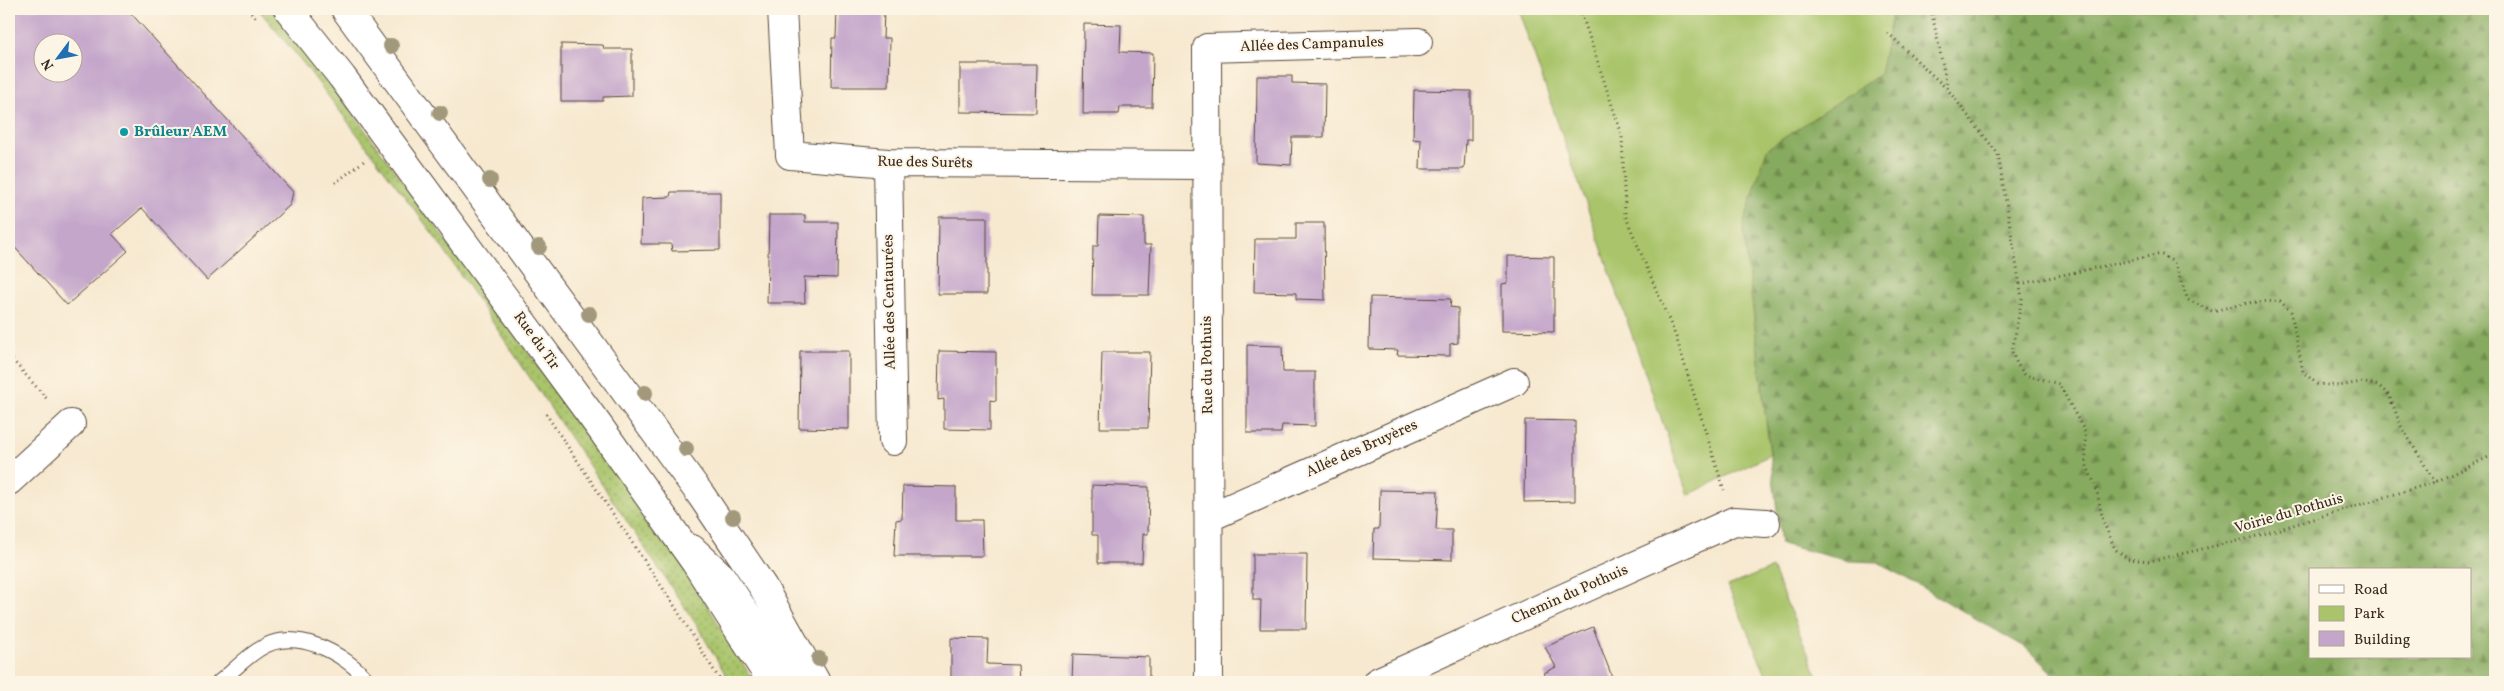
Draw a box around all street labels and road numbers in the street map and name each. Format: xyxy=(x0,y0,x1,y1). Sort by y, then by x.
street label: Allée des Campanules xyxy=(1240,32,1384,58)
street label: Rue des Surêts xyxy=(877,152,973,174)
street label: Allée des Centaurées xyxy=(878,234,902,370)
street label: Rue du Tir xyxy=(508,308,564,374)
street label: Rue du Pothuis xyxy=(1197,315,1219,415)
street label: Allée des Bruyères xyxy=(1303,415,1421,483)
street label: Voirie du Pothuis xyxy=(2232,488,2346,540)
street label: Chemin du Pothuis xyxy=(1508,560,1632,630)

